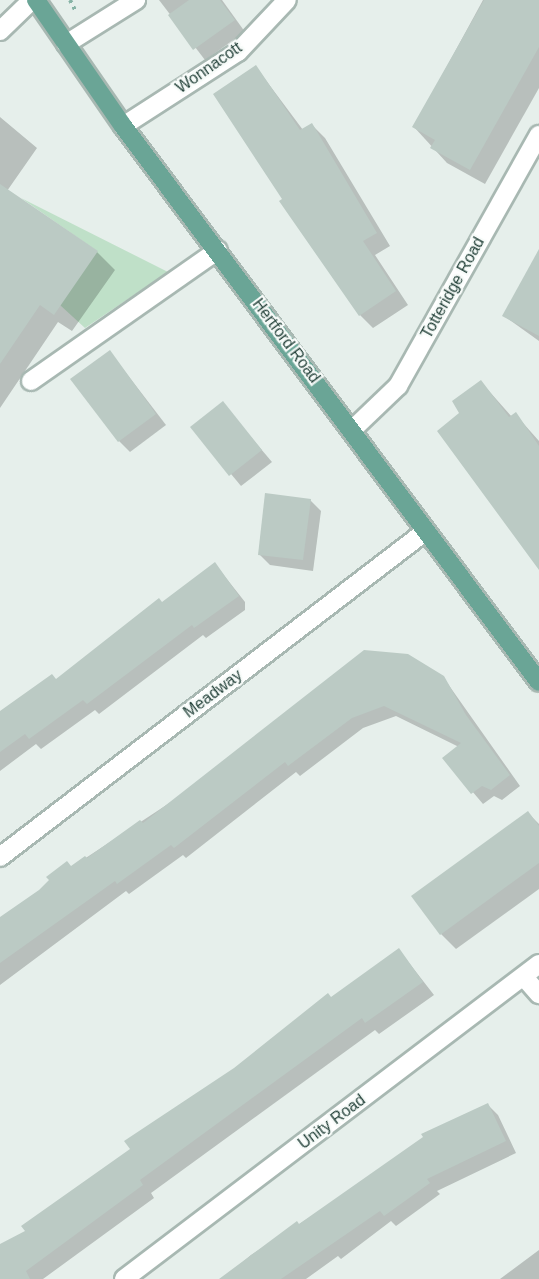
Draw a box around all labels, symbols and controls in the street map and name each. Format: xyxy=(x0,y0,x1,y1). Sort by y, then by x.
street label: Wonnacott xyxy=(172,38,246,98)
street label: Totteridge Road xyxy=(417,234,489,342)
street label: Hertford Road xyxy=(248,295,324,387)
street label: Meadway xyxy=(180,666,246,722)
street label: Unity Road xyxy=(295,1091,369,1153)

